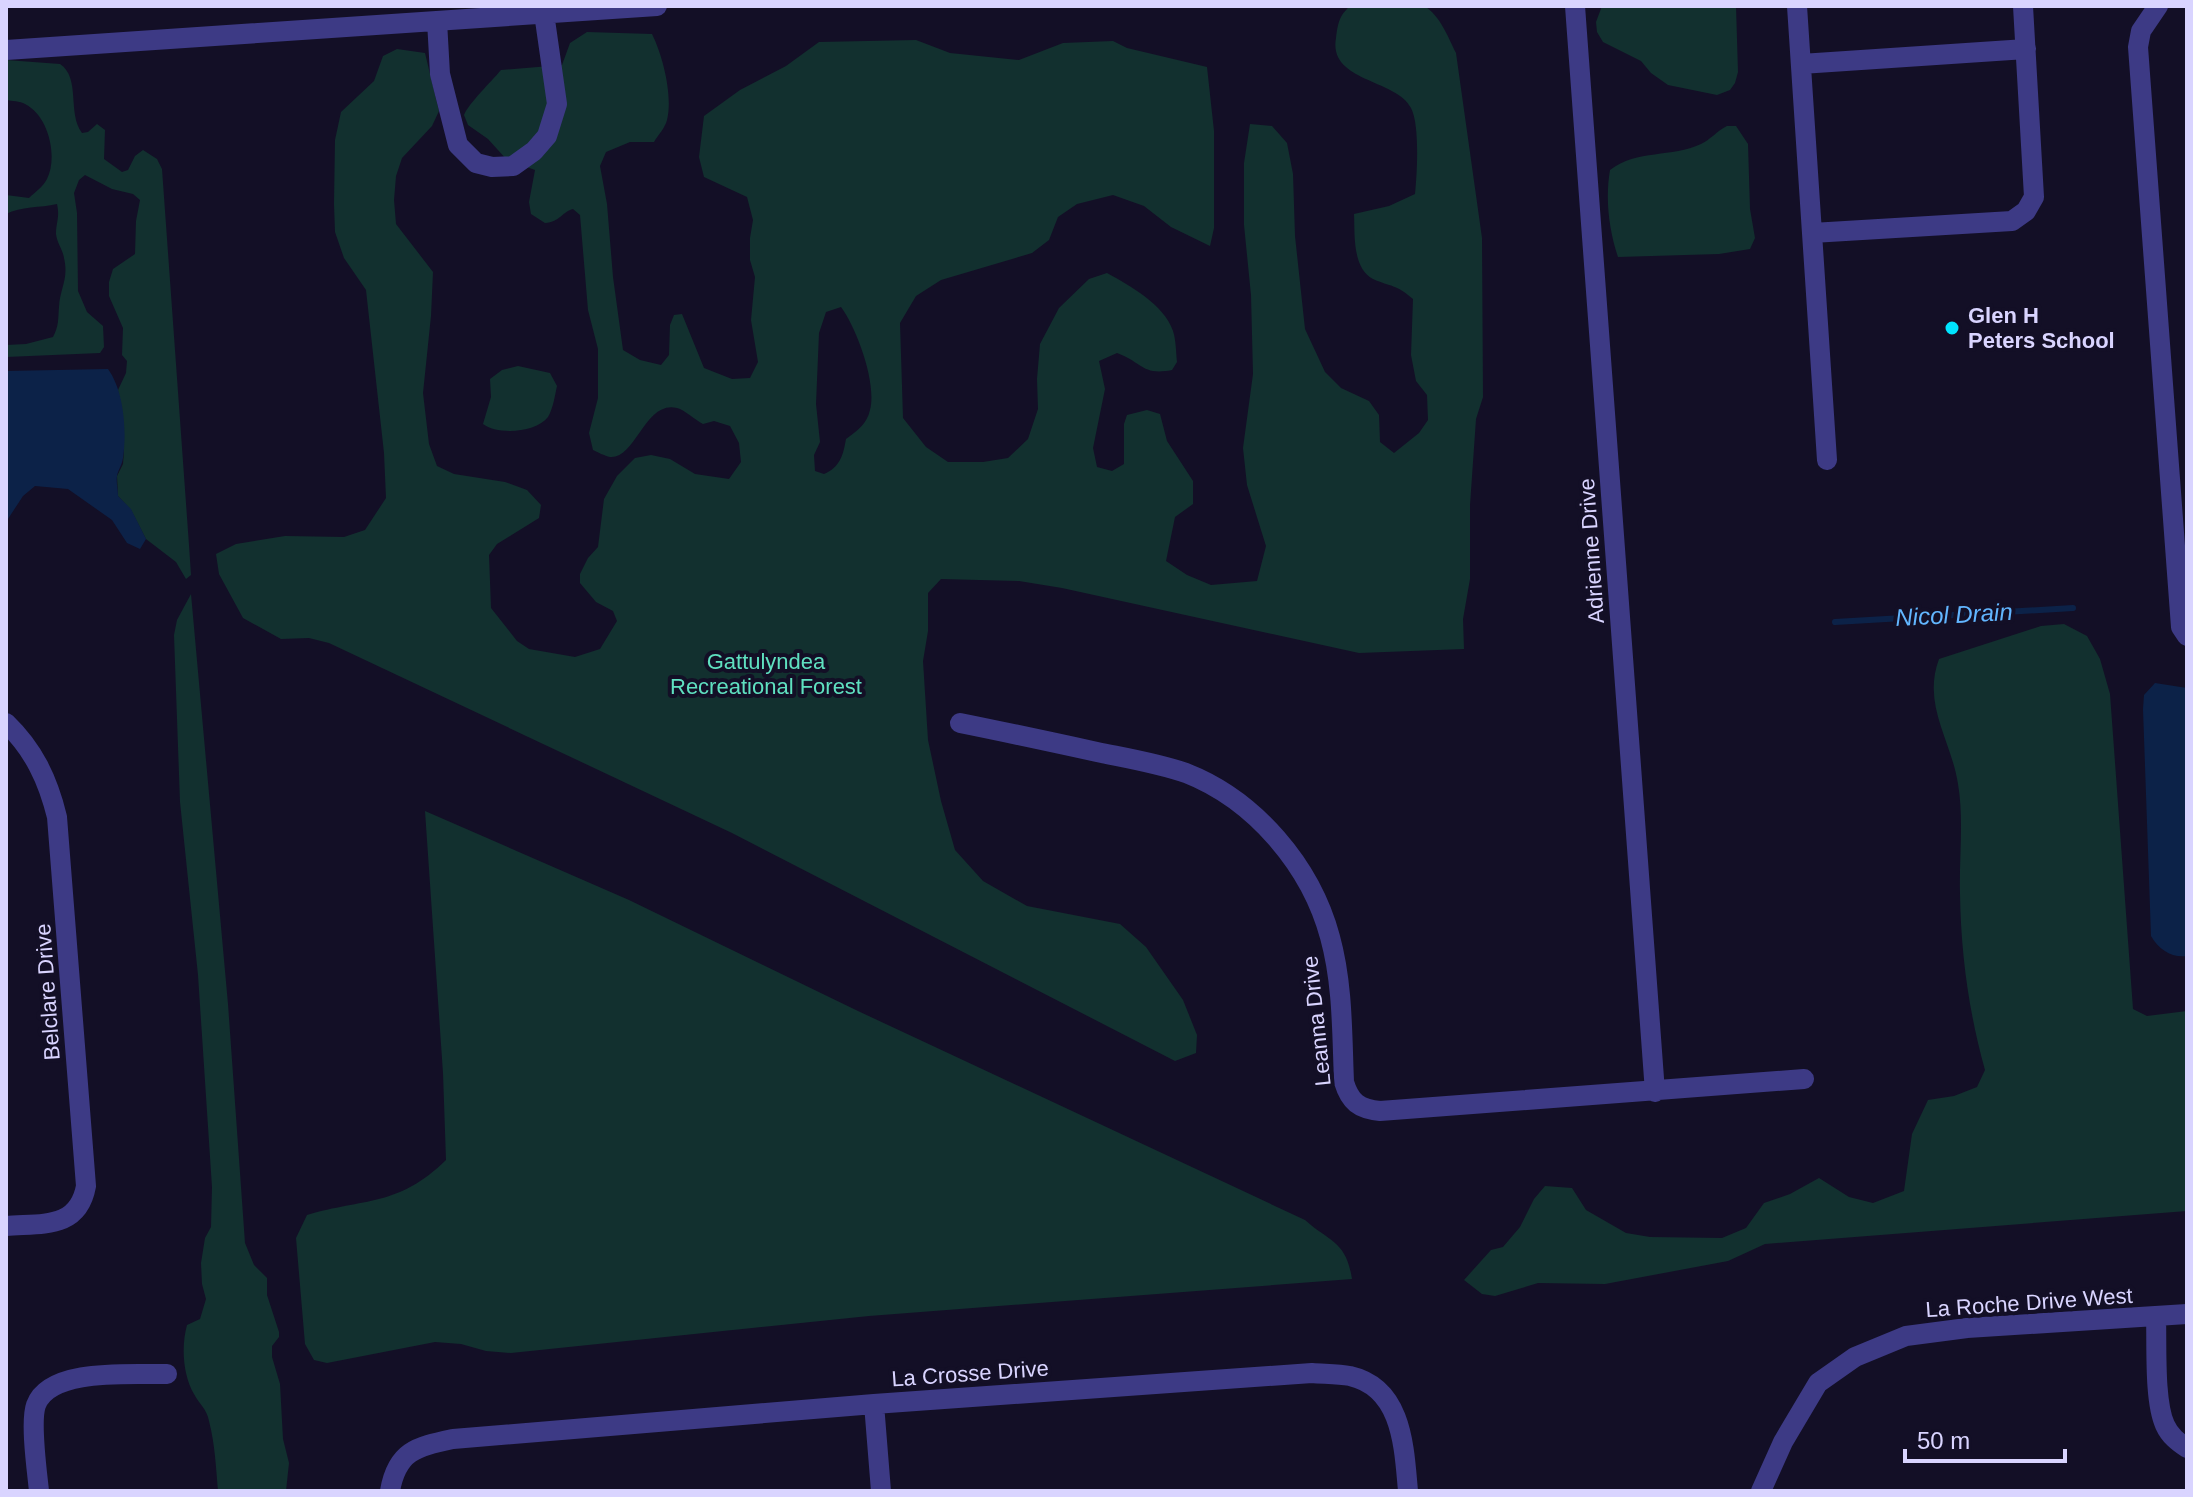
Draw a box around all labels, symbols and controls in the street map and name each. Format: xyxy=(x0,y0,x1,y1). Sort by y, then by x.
place label: Glen H Peters School xyxy=(1968,303,2115,353)
marker: Glen H Peters School xyxy=(1943,319,1961,337)
street label: Adrienne Drive xyxy=(1574,478,1609,624)
water label: Nicol Drain xyxy=(1895,598,2013,631)
park label: Gattulyndea Recreational Forest xyxy=(670,649,862,699)
street label: Belclare Drive xyxy=(30,923,65,1061)
street label: Leanna Drive xyxy=(1297,955,1336,1087)
street label: La Roche Drive West xyxy=(1925,1283,2133,1322)
street label: La Crosse Drive xyxy=(890,1356,1050,1391)
scale bar xyxy=(1905,1413,2065,1463)
text: 50 m xyxy=(1917,1427,1970,1454)

